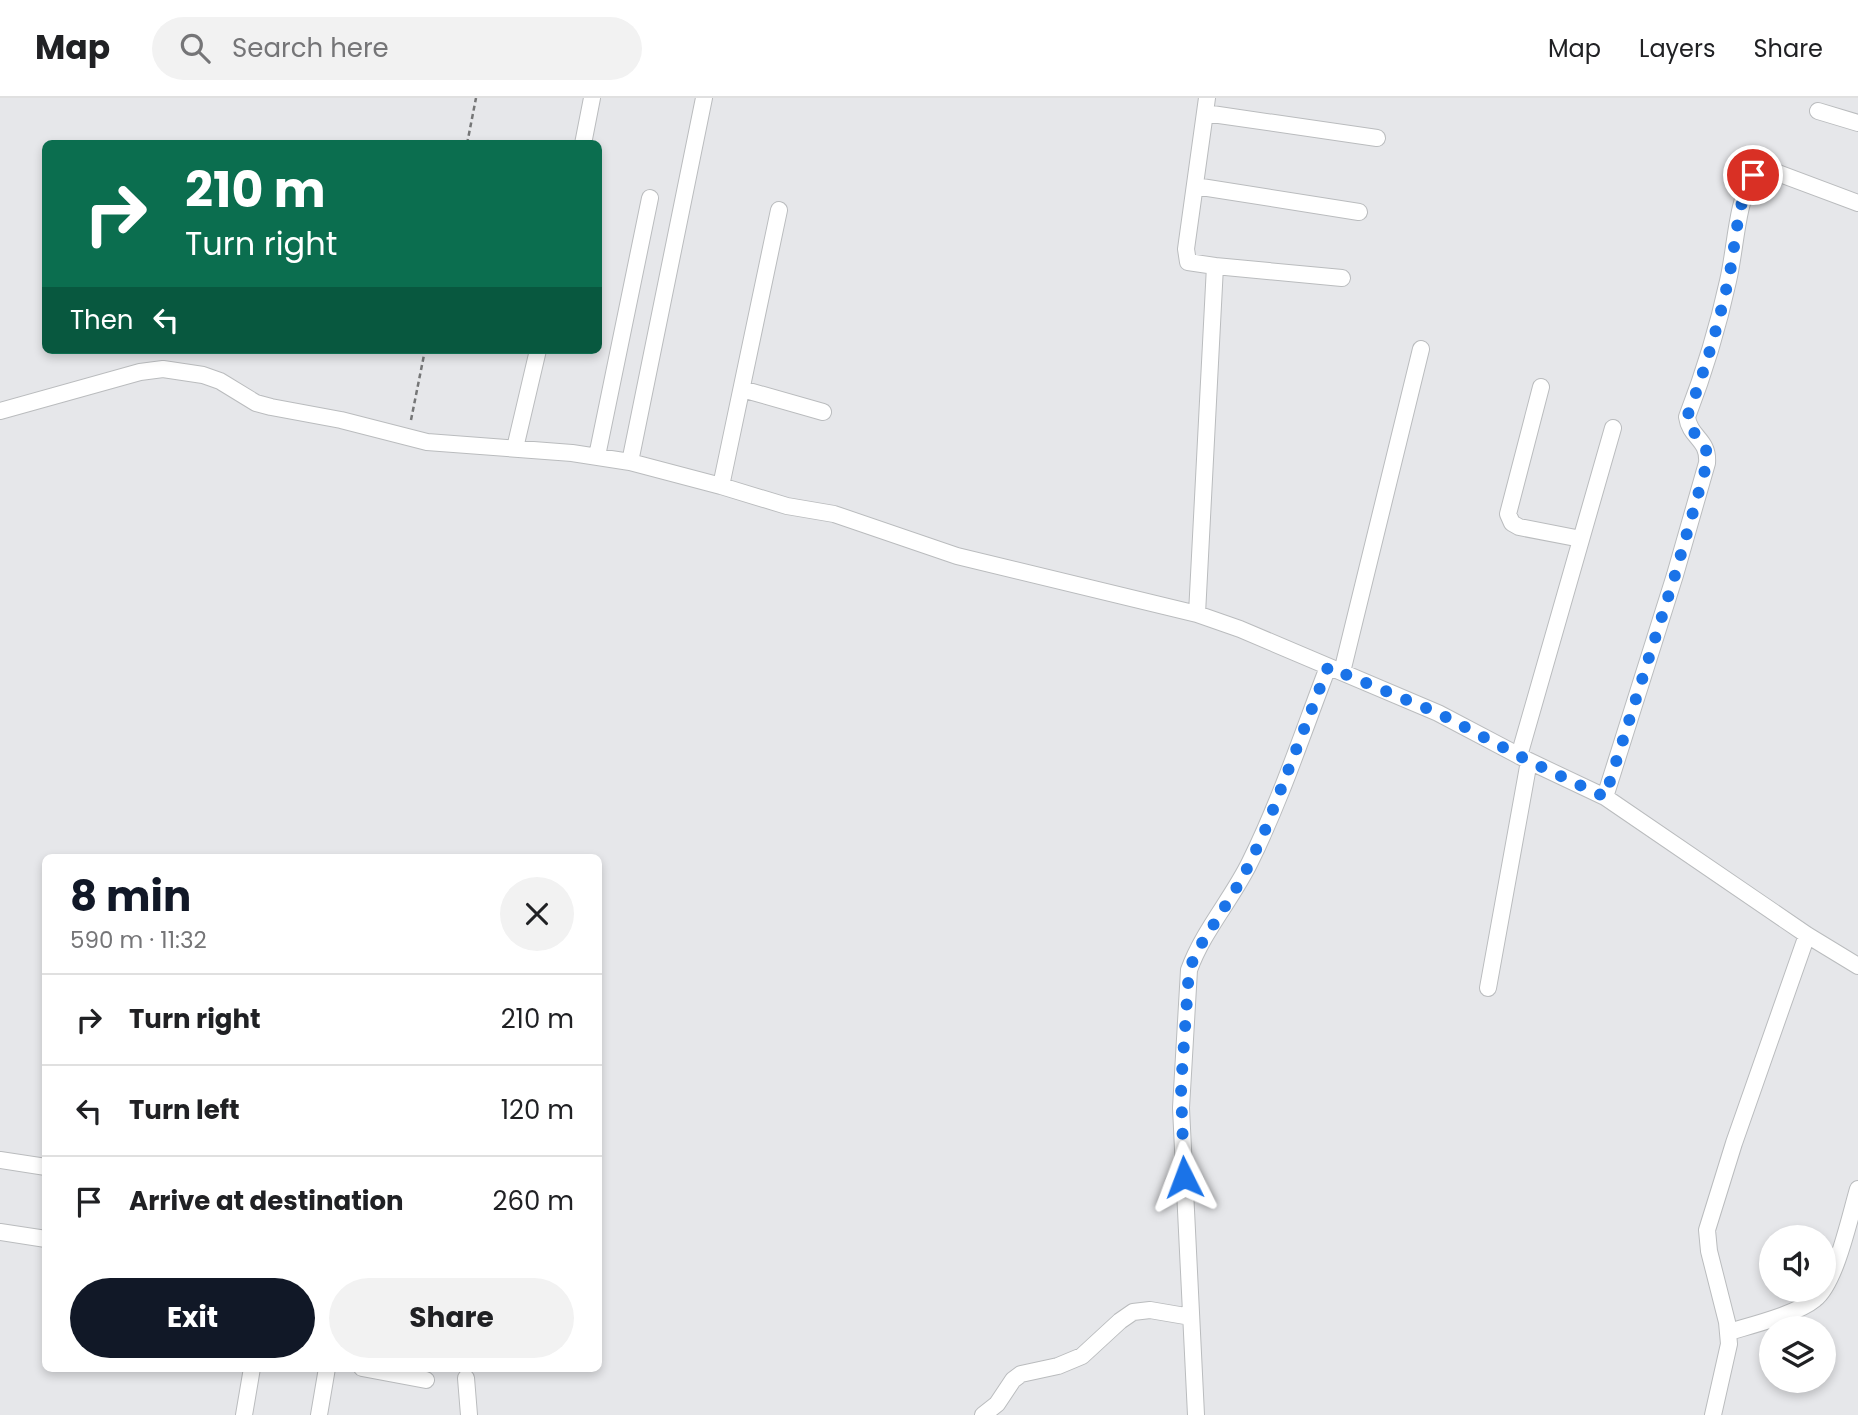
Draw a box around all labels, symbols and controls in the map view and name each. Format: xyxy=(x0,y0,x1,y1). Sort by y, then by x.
search box xyxy=(152,17,642,80)
text: Map xyxy=(35,24,110,71)
icon: search xyxy=(176,29,214,67)
text: Search here xyxy=(232,30,389,66)
text: Map xyxy=(1548,32,1601,65)
text: Layers xyxy=(1639,32,1715,65)
text: Share xyxy=(1753,32,1823,65)
pin xyxy=(1723,145,1783,205)
text: 210 m xyxy=(185,156,326,224)
icon: arrive xyxy=(1734,156,1772,194)
icon: right xyxy=(70,168,161,259)
text: Turn right xyxy=(185,221,337,266)
icon: left xyxy=(147,301,185,339)
text: Then xyxy=(70,302,133,338)
text: 8 min xyxy=(70,867,191,926)
button: close xyxy=(500,877,574,951)
text: 590 m · 11:32 xyxy=(70,924,207,956)
icon: right xyxy=(70,1001,108,1039)
text: Turn right xyxy=(129,1001,261,1037)
text: 210 m xyxy=(501,1001,574,1037)
icon: left xyxy=(70,1092,108,1130)
text: Turn left xyxy=(129,1092,240,1128)
text: 120 m xyxy=(501,1092,574,1128)
position arrow xyxy=(1147,1140,1221,1214)
icon: arrive xyxy=(70,1183,108,1221)
text: Arrive at destination xyxy=(129,1183,404,1219)
text: 260 m xyxy=(492,1183,574,1219)
map controls xyxy=(1759,1225,1836,1393)
button: sound xyxy=(1759,1225,1836,1302)
button: Exit xyxy=(70,1278,315,1358)
button: Share xyxy=(329,1278,574,1358)
button: layers xyxy=(1759,1316,1836,1393)

